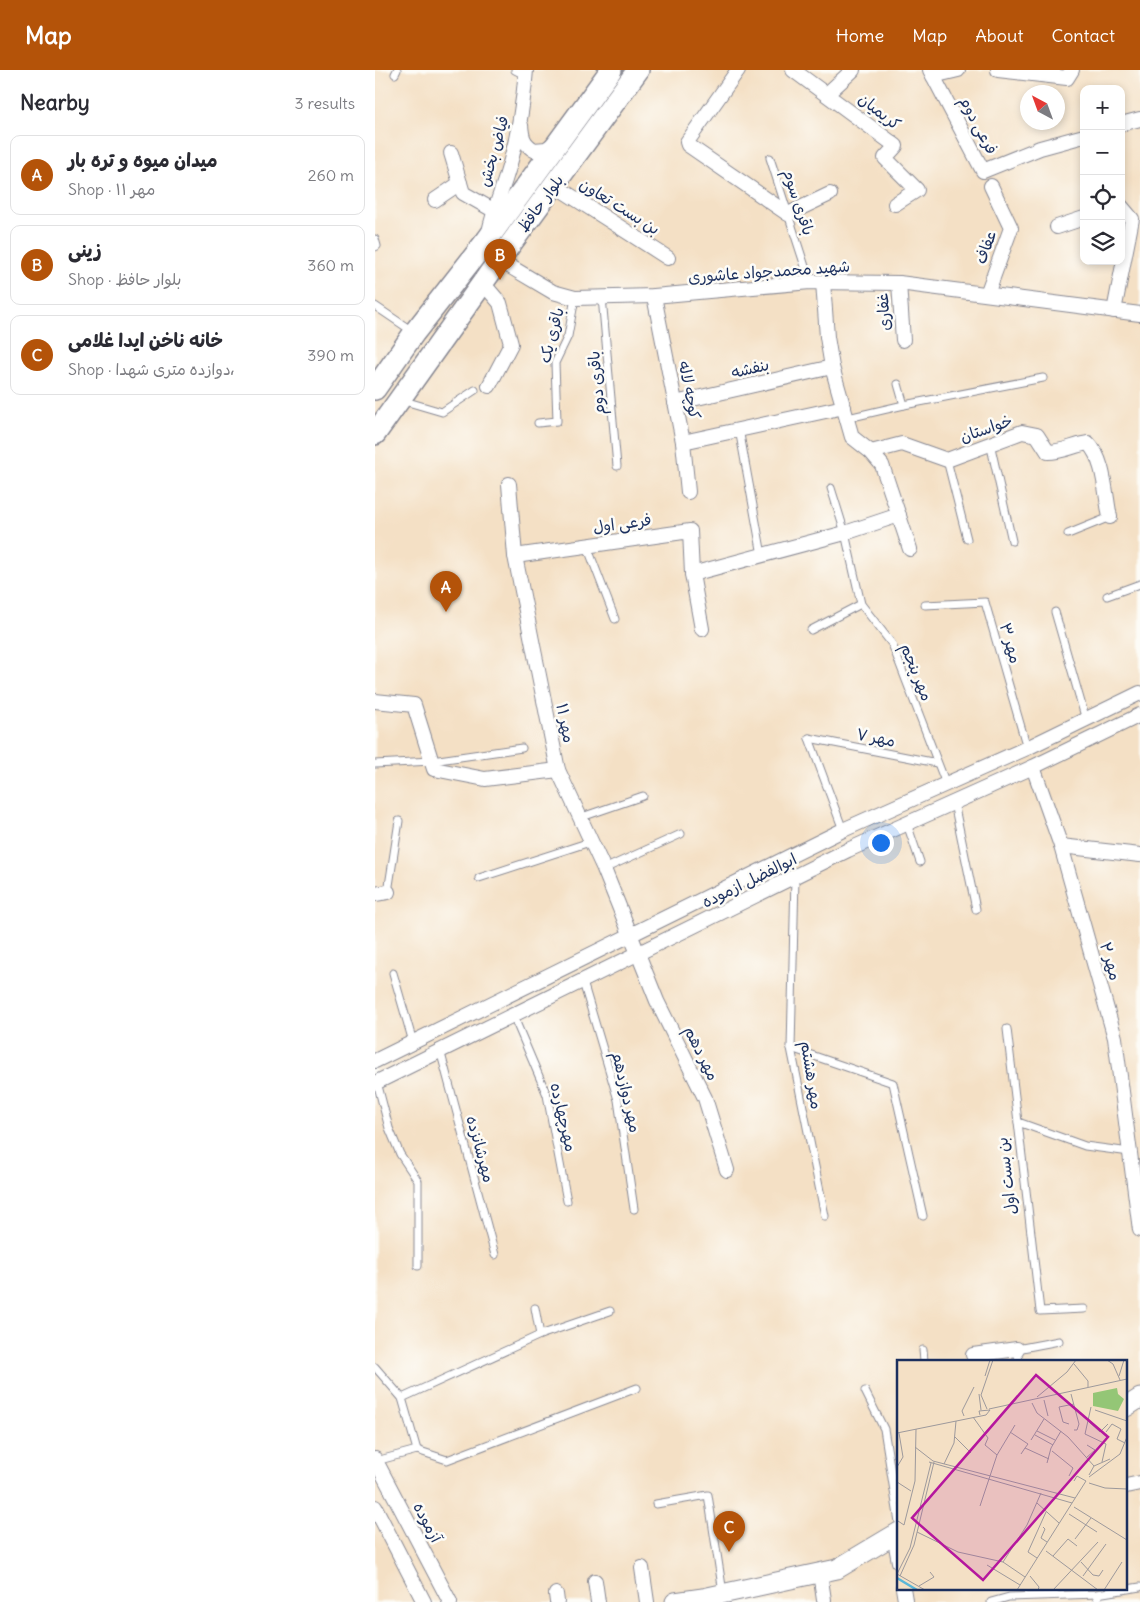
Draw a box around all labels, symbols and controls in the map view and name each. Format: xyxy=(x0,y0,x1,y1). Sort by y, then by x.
text: Map xyxy=(25,20,72,50)
text: Home xyxy=(836,24,884,47)
text: Map xyxy=(912,24,947,47)
text: About xyxy=(975,24,1023,47)
text: Contact xyxy=(1051,24,1115,47)
north arrow xyxy=(1020,85,1065,130)
map controls xyxy=(1080,85,1125,265)
button: + xyxy=(1080,85,1125,130)
street label: کریمیان xyxy=(855,88,905,134)
text: Nearby xyxy=(20,89,90,116)
text: 3 results xyxy=(295,93,355,113)
street label: فرعی دوم xyxy=(953,93,1003,159)
street label: فیاض بخش xyxy=(473,113,513,189)
button: − xyxy=(1080,130,1125,175)
text: میدان میوه و تره بار xyxy=(68,148,217,172)
text: A xyxy=(32,165,42,185)
text: 260 m xyxy=(308,165,354,185)
street label: باقری سوم xyxy=(776,166,819,239)
street label: بلوار حافظ xyxy=(513,170,568,236)
street label: بن‌ بست تعاون xyxy=(576,173,664,239)
button: locate xyxy=(1080,175,1125,220)
text: Shop · مهر ۱۱ xyxy=(68,179,155,199)
button: layers xyxy=(1080,220,1125,265)
street label: عفاف xyxy=(970,228,1000,266)
text: زینی xyxy=(68,238,102,262)
pin: B xyxy=(484,239,516,280)
text: B xyxy=(32,255,42,275)
text: 360 m xyxy=(307,255,354,275)
street label: شهید محمدجواد عاشوری xyxy=(687,255,851,288)
text: Shop · بلوار حافظ xyxy=(68,269,181,289)
street label: غفاری xyxy=(872,292,894,332)
street label: باقری یک xyxy=(534,305,568,365)
text: خانه ناخن ایدا غلامی xyxy=(68,328,223,352)
text: C xyxy=(32,345,42,365)
text: 390 m xyxy=(307,345,354,365)
street label: باقری دوم xyxy=(583,350,612,416)
street label: بنفشه xyxy=(729,354,771,382)
text: Shop · دوازده متری شهدا، xyxy=(68,359,234,379)
street label: کوچه لاله xyxy=(674,359,705,421)
street label: خواستان xyxy=(957,410,1015,447)
street label: فرعی اول xyxy=(591,509,653,538)
pin: A xyxy=(430,571,462,612)
street label: مهر ۳ xyxy=(996,620,1026,666)
street label: مهر پنجم xyxy=(894,640,938,705)
street label: مهر ۱۱ xyxy=(552,702,580,744)
street label: مهر ۷ xyxy=(855,723,897,751)
your location xyxy=(868,830,894,856)
street label: ابوالفضل ازموده xyxy=(698,848,800,913)
street label: مهر ۲ xyxy=(1096,939,1126,983)
street label: مهر دهم xyxy=(678,1022,724,1085)
street label: مهر هشتم xyxy=(794,1040,827,1111)
street label: مهر دوازدهم xyxy=(605,1049,646,1135)
street label: مهرچهارده xyxy=(545,1081,582,1154)
street label: مهرشانزده xyxy=(462,1113,500,1185)
street label: بن بست اول xyxy=(991,1136,1021,1216)
inset map xyxy=(897,1360,1127,1590)
street label: آزموده xyxy=(408,1499,447,1547)
pin: C xyxy=(713,1511,745,1552)

